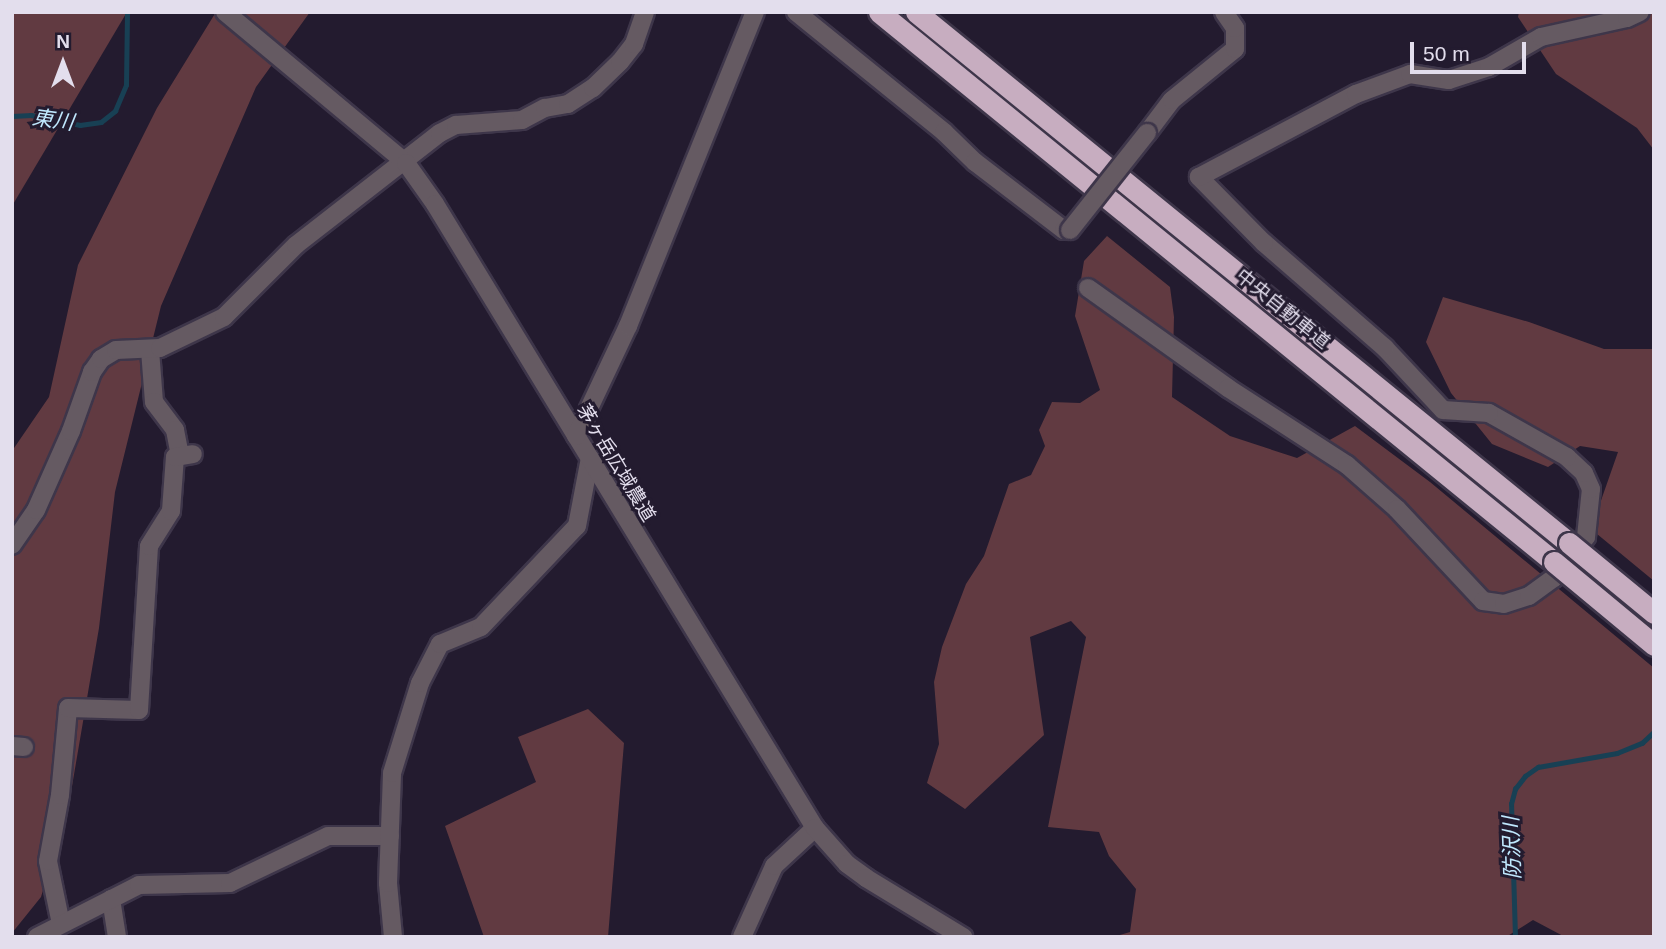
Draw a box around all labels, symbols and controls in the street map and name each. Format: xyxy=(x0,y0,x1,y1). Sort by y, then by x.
north arrow xyxy=(28,28,98,98)
scale bar xyxy=(1414,28,1530,72)
text: N xyxy=(56,31,70,52)
text: 50 m xyxy=(1423,42,1470,65)
water label: 東川 xyxy=(30,105,76,135)
street label: 中央自動車道 xyxy=(1232,264,1334,354)
street label: 茅ヶ岳広域農道 xyxy=(572,400,660,526)
water label: 防沢川 xyxy=(1498,816,1526,880)

